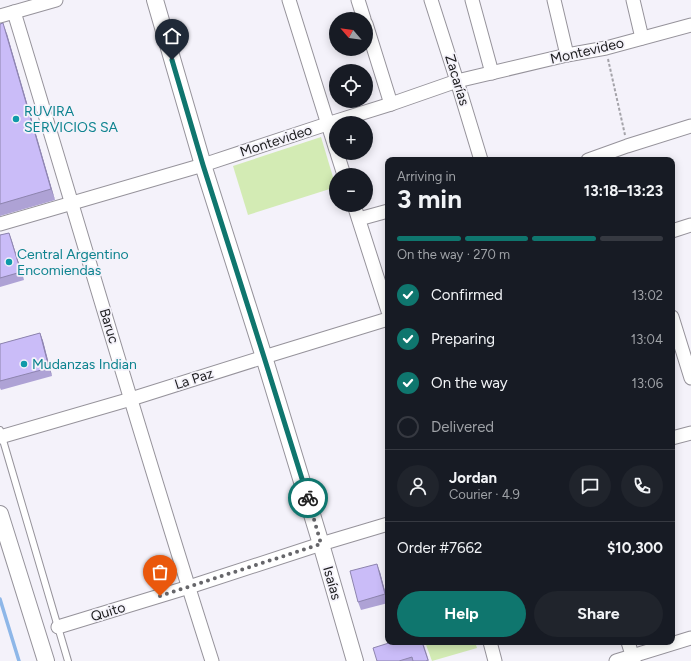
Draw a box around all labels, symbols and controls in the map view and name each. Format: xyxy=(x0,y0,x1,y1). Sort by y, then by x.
north arrow xyxy=(329,12,373,56)
map controls xyxy=(329,12,373,212)
pin xyxy=(155,19,189,60)
icon: home xyxy=(161,25,183,47)
street label: Montevideo xyxy=(549,34,625,68)
street label: Zacarías xyxy=(441,52,473,108)
button: locate xyxy=(329,64,373,108)
place label: RUVIRA SERVICIOS SA xyxy=(24,103,119,136)
marker: RUVIRA SERVICIOS SA xyxy=(11,114,21,124)
button: + xyxy=(329,116,373,160)
street label: Montevideo xyxy=(238,121,314,161)
button: − xyxy=(329,168,373,212)
text: Arriving in xyxy=(397,169,456,184)
text: 13:18–13:23 xyxy=(584,182,663,200)
text: 3 min xyxy=(397,183,462,215)
place label: Central Argentino Encomiendas xyxy=(17,246,129,279)
text: On the way · 270 m xyxy=(397,247,510,262)
marker: Central Argentino Encomiendas xyxy=(4,257,14,267)
icon: check xyxy=(397,284,419,306)
text: Confirmed xyxy=(431,286,503,304)
text: 13:02 xyxy=(632,288,663,303)
street label: Baruc xyxy=(96,306,122,346)
icon: check xyxy=(397,328,419,350)
text: Preparing xyxy=(431,330,495,348)
text: 13:04 xyxy=(631,332,663,347)
place label: Mudanzas Indian xyxy=(32,356,137,373)
marker: Mudanzas Indian xyxy=(19,359,29,369)
street label: La Paz xyxy=(172,365,216,393)
icon: check xyxy=(397,372,419,394)
text: On the way xyxy=(431,374,508,392)
text: 13:06 xyxy=(632,376,663,391)
text: Delivered xyxy=(431,418,494,436)
button: person xyxy=(397,465,439,507)
button: chat xyxy=(569,465,611,507)
button: phone xyxy=(621,465,663,507)
text: Jordan xyxy=(449,469,497,487)
courier xyxy=(288,478,328,518)
icon: bike xyxy=(297,487,319,509)
text: Courier · 4.9 xyxy=(449,487,520,502)
text: Order #7662 xyxy=(397,539,482,557)
text: $10,300 xyxy=(607,539,663,557)
pin xyxy=(143,555,177,596)
icon: bag xyxy=(149,561,171,583)
street label: Isaías xyxy=(319,564,345,602)
button: Help xyxy=(397,591,526,637)
button: Share xyxy=(534,591,663,637)
street label: Quito xyxy=(89,599,127,625)

